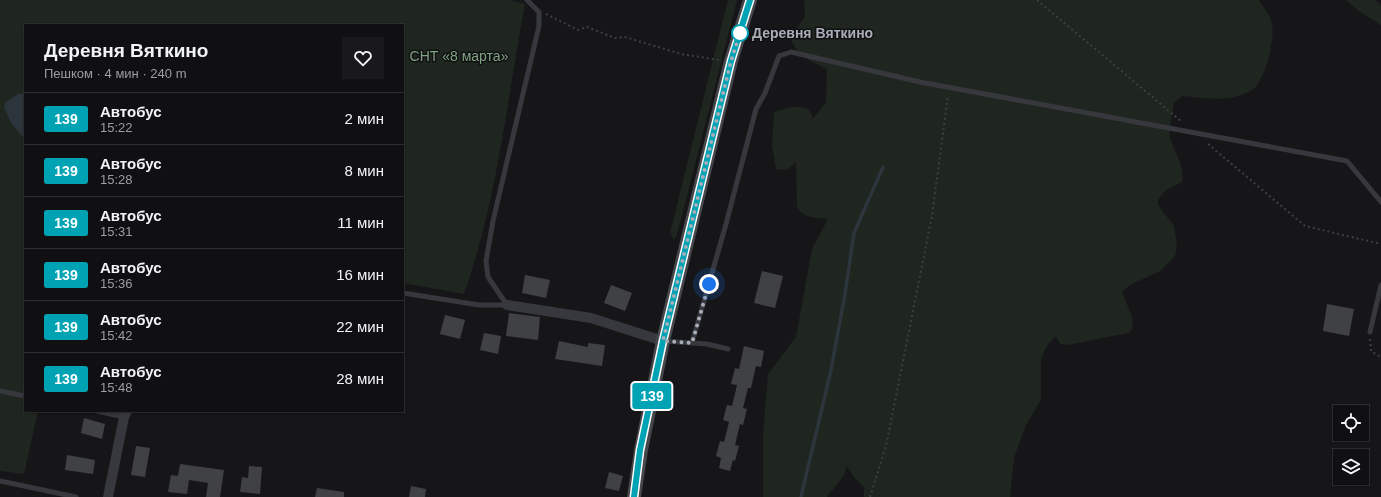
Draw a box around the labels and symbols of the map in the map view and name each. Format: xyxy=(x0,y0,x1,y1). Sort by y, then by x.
marker: Деревня Вяткино xyxy=(731,24,749,42)
place label: Деревня Вяткино xyxy=(752,25,873,41)
park label: СНТ «8 марта» xyxy=(410,48,509,64)
your location xyxy=(699,274,719,294)
line badge: 139 xyxy=(629,383,675,409)

